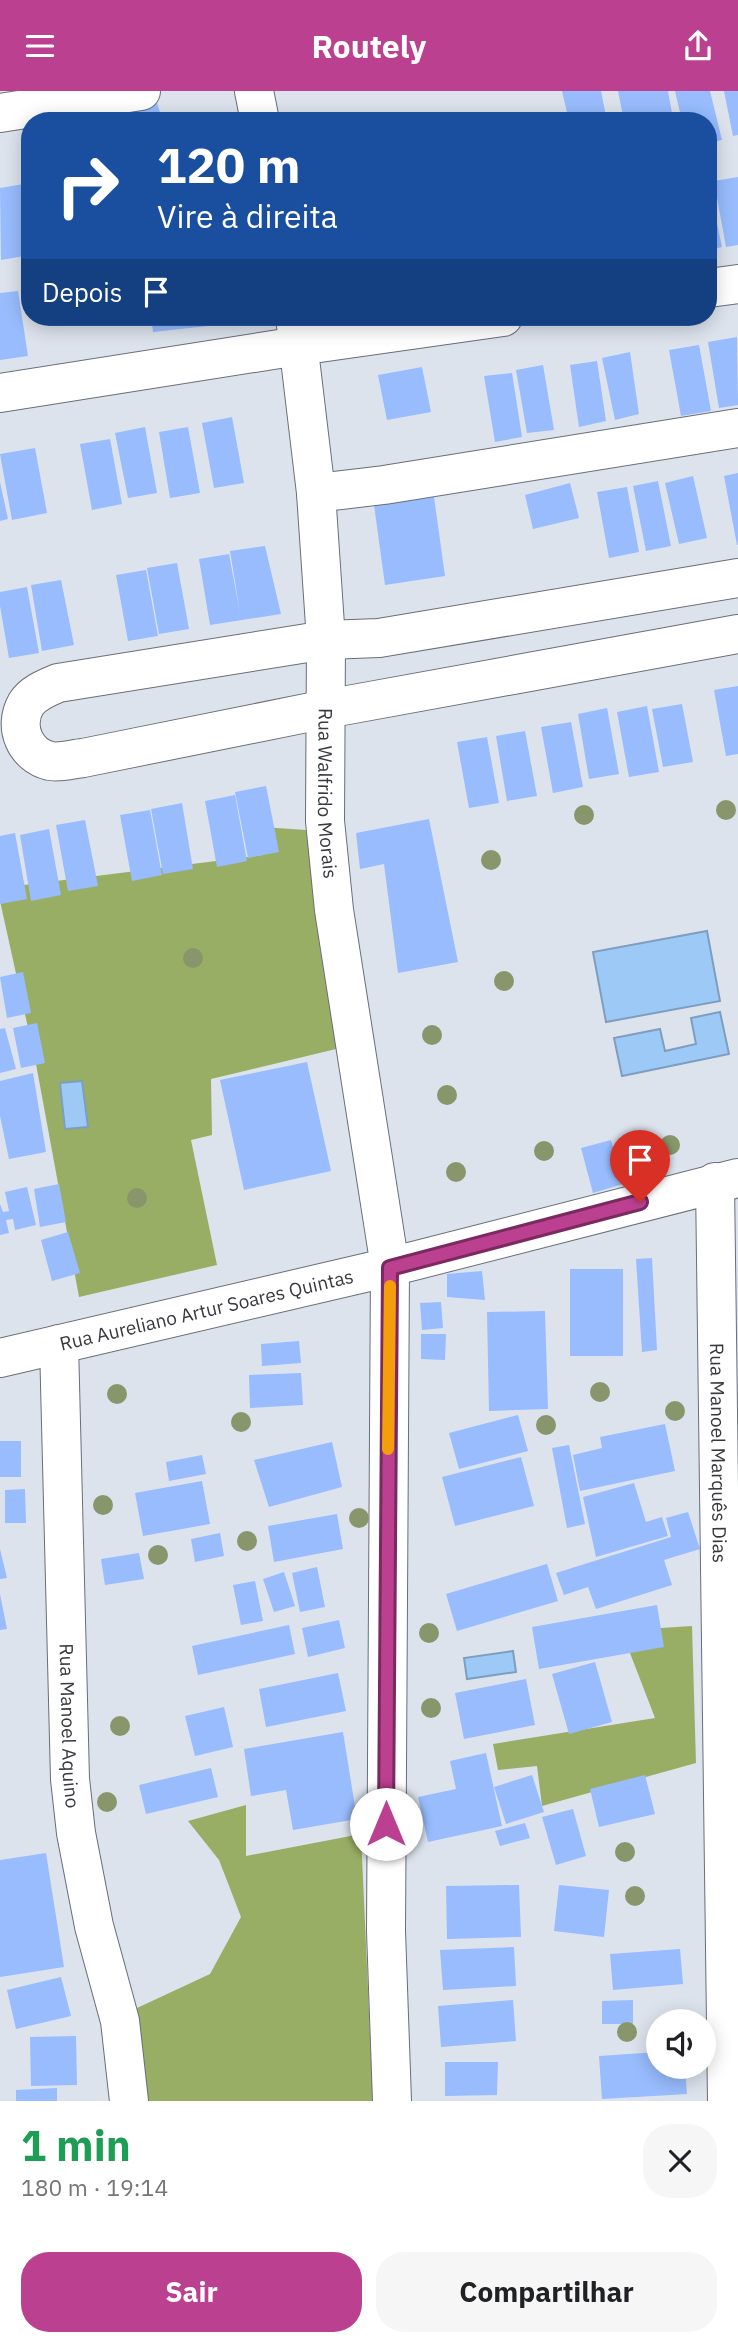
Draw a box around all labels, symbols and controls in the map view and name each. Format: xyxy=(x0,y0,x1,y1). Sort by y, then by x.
text: Routely xyxy=(312,25,426,67)
icon: menu xyxy=(21,27,59,65)
icon: share xyxy=(679,27,717,65)
text: 120 m xyxy=(157,133,301,196)
icon: right xyxy=(42,140,133,231)
text: Vire à direita xyxy=(157,195,338,237)
icon: arrive xyxy=(137,273,175,311)
text: Depois xyxy=(42,275,123,309)
street label: Rua Walfrido Morais xyxy=(313,708,343,880)
pin xyxy=(610,1130,670,1202)
icon: arrive xyxy=(621,1141,659,1179)
street label: Rua Aureliano Artur Soares Quintas xyxy=(57,1264,356,1356)
street label: Rua Manoel Marquês Dias xyxy=(705,1343,732,1563)
street label: Rua Manoel Aquino xyxy=(55,1643,85,1809)
position arrow xyxy=(349,1787,423,1861)
map controls xyxy=(646,2009,716,2079)
button: sound xyxy=(646,2009,716,2079)
text: 1 min xyxy=(21,2118,131,2173)
button: close xyxy=(643,2124,717,2198)
text: 180 m · 19:14 xyxy=(21,2172,168,2202)
button: Sair xyxy=(21,2252,362,2332)
button: Compartilhar xyxy=(376,2252,717,2332)

